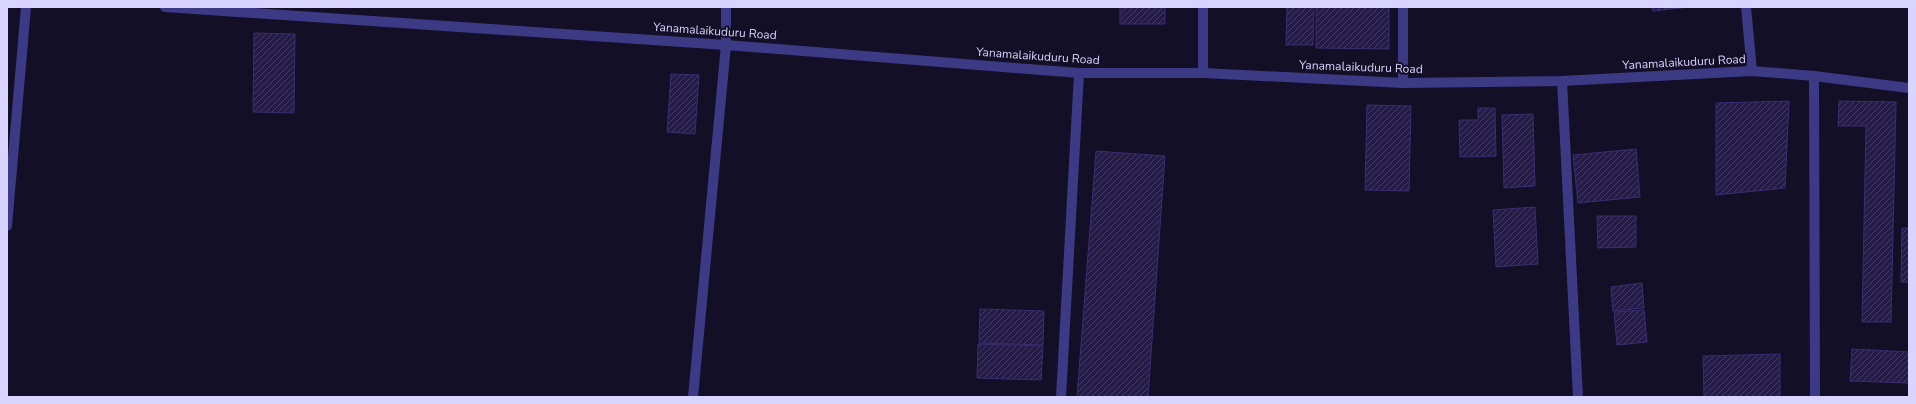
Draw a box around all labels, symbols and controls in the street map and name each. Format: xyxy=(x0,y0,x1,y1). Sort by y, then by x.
street label: Yanamalaikuduru Road xyxy=(652,19,777,43)
street label: Yanamalaikuduru Road xyxy=(975,44,1100,68)
street label: Yanamalaikuduru Road xyxy=(1621,51,1746,73)
street label: Yanamalaikuduru Road xyxy=(1298,57,1423,77)

